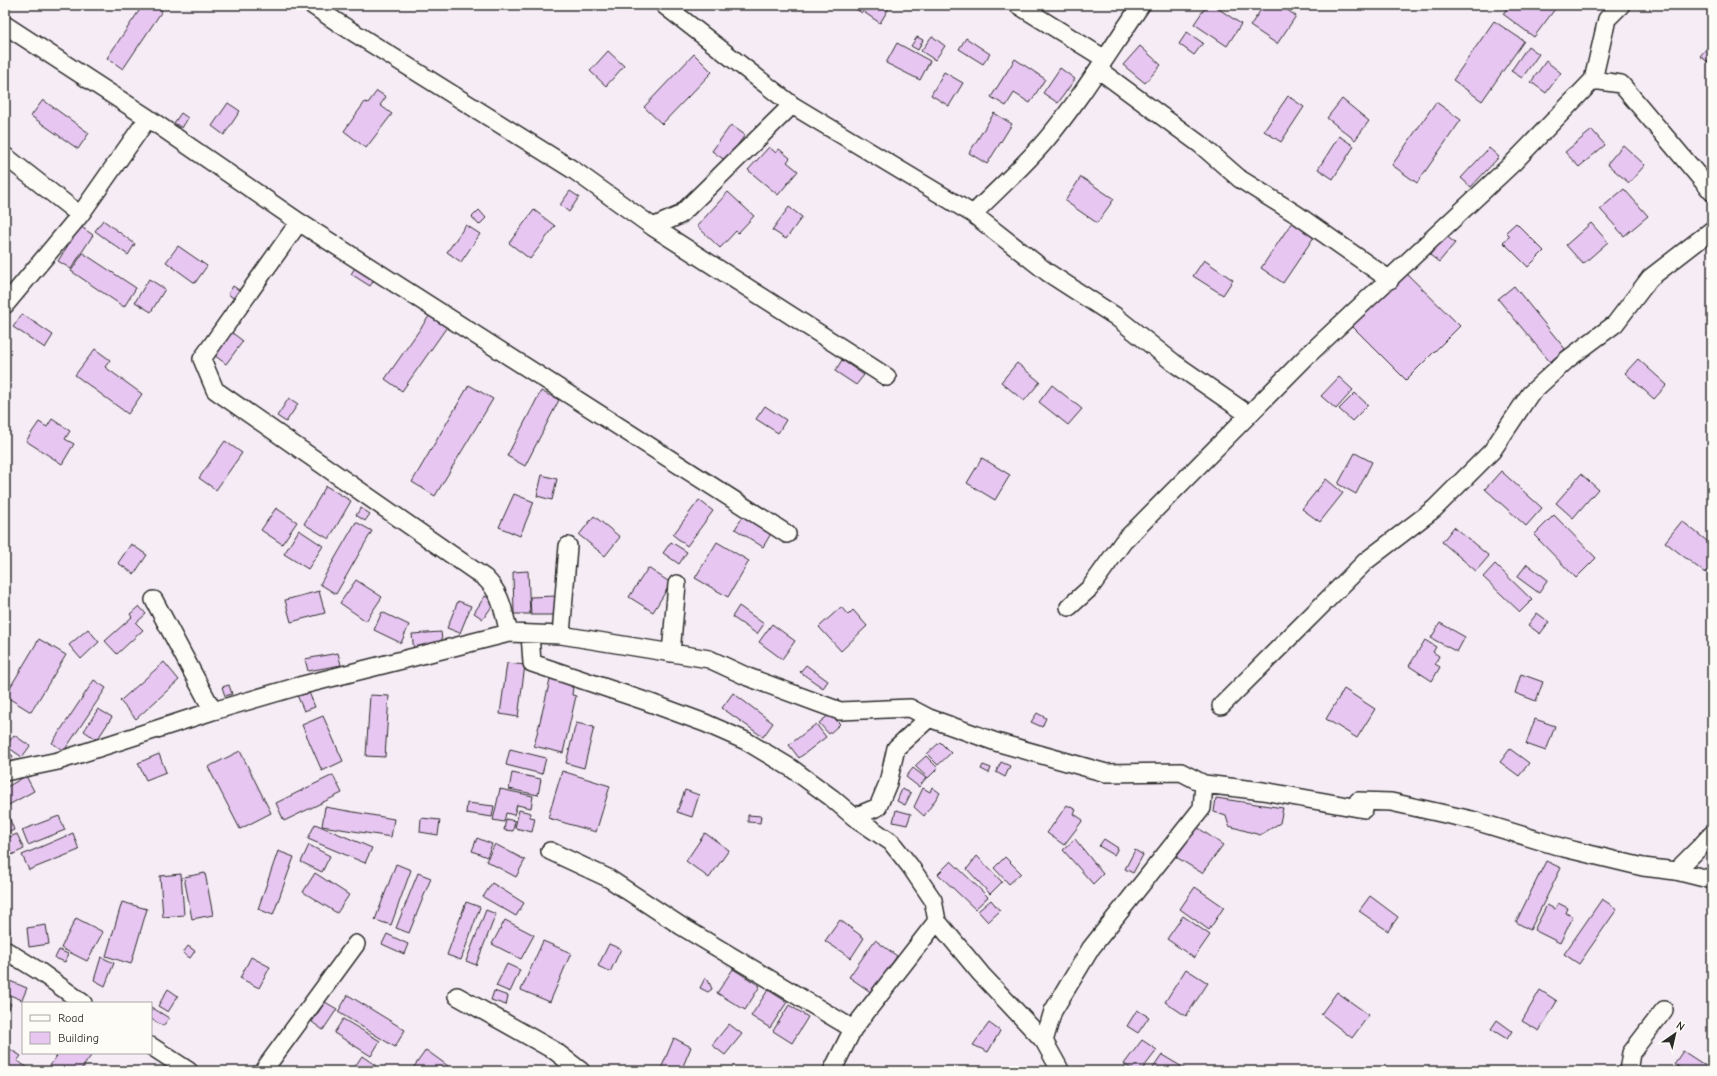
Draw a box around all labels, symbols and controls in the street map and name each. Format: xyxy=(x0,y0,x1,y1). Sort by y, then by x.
legend xyxy=(22,1002,152,1054)
text: Road xyxy=(58,1011,84,1025)
north arrow xyxy=(1655,1014,1695,1054)
text: N xyxy=(1674,1019,1687,1034)
text: Building xyxy=(58,1031,99,1045)

